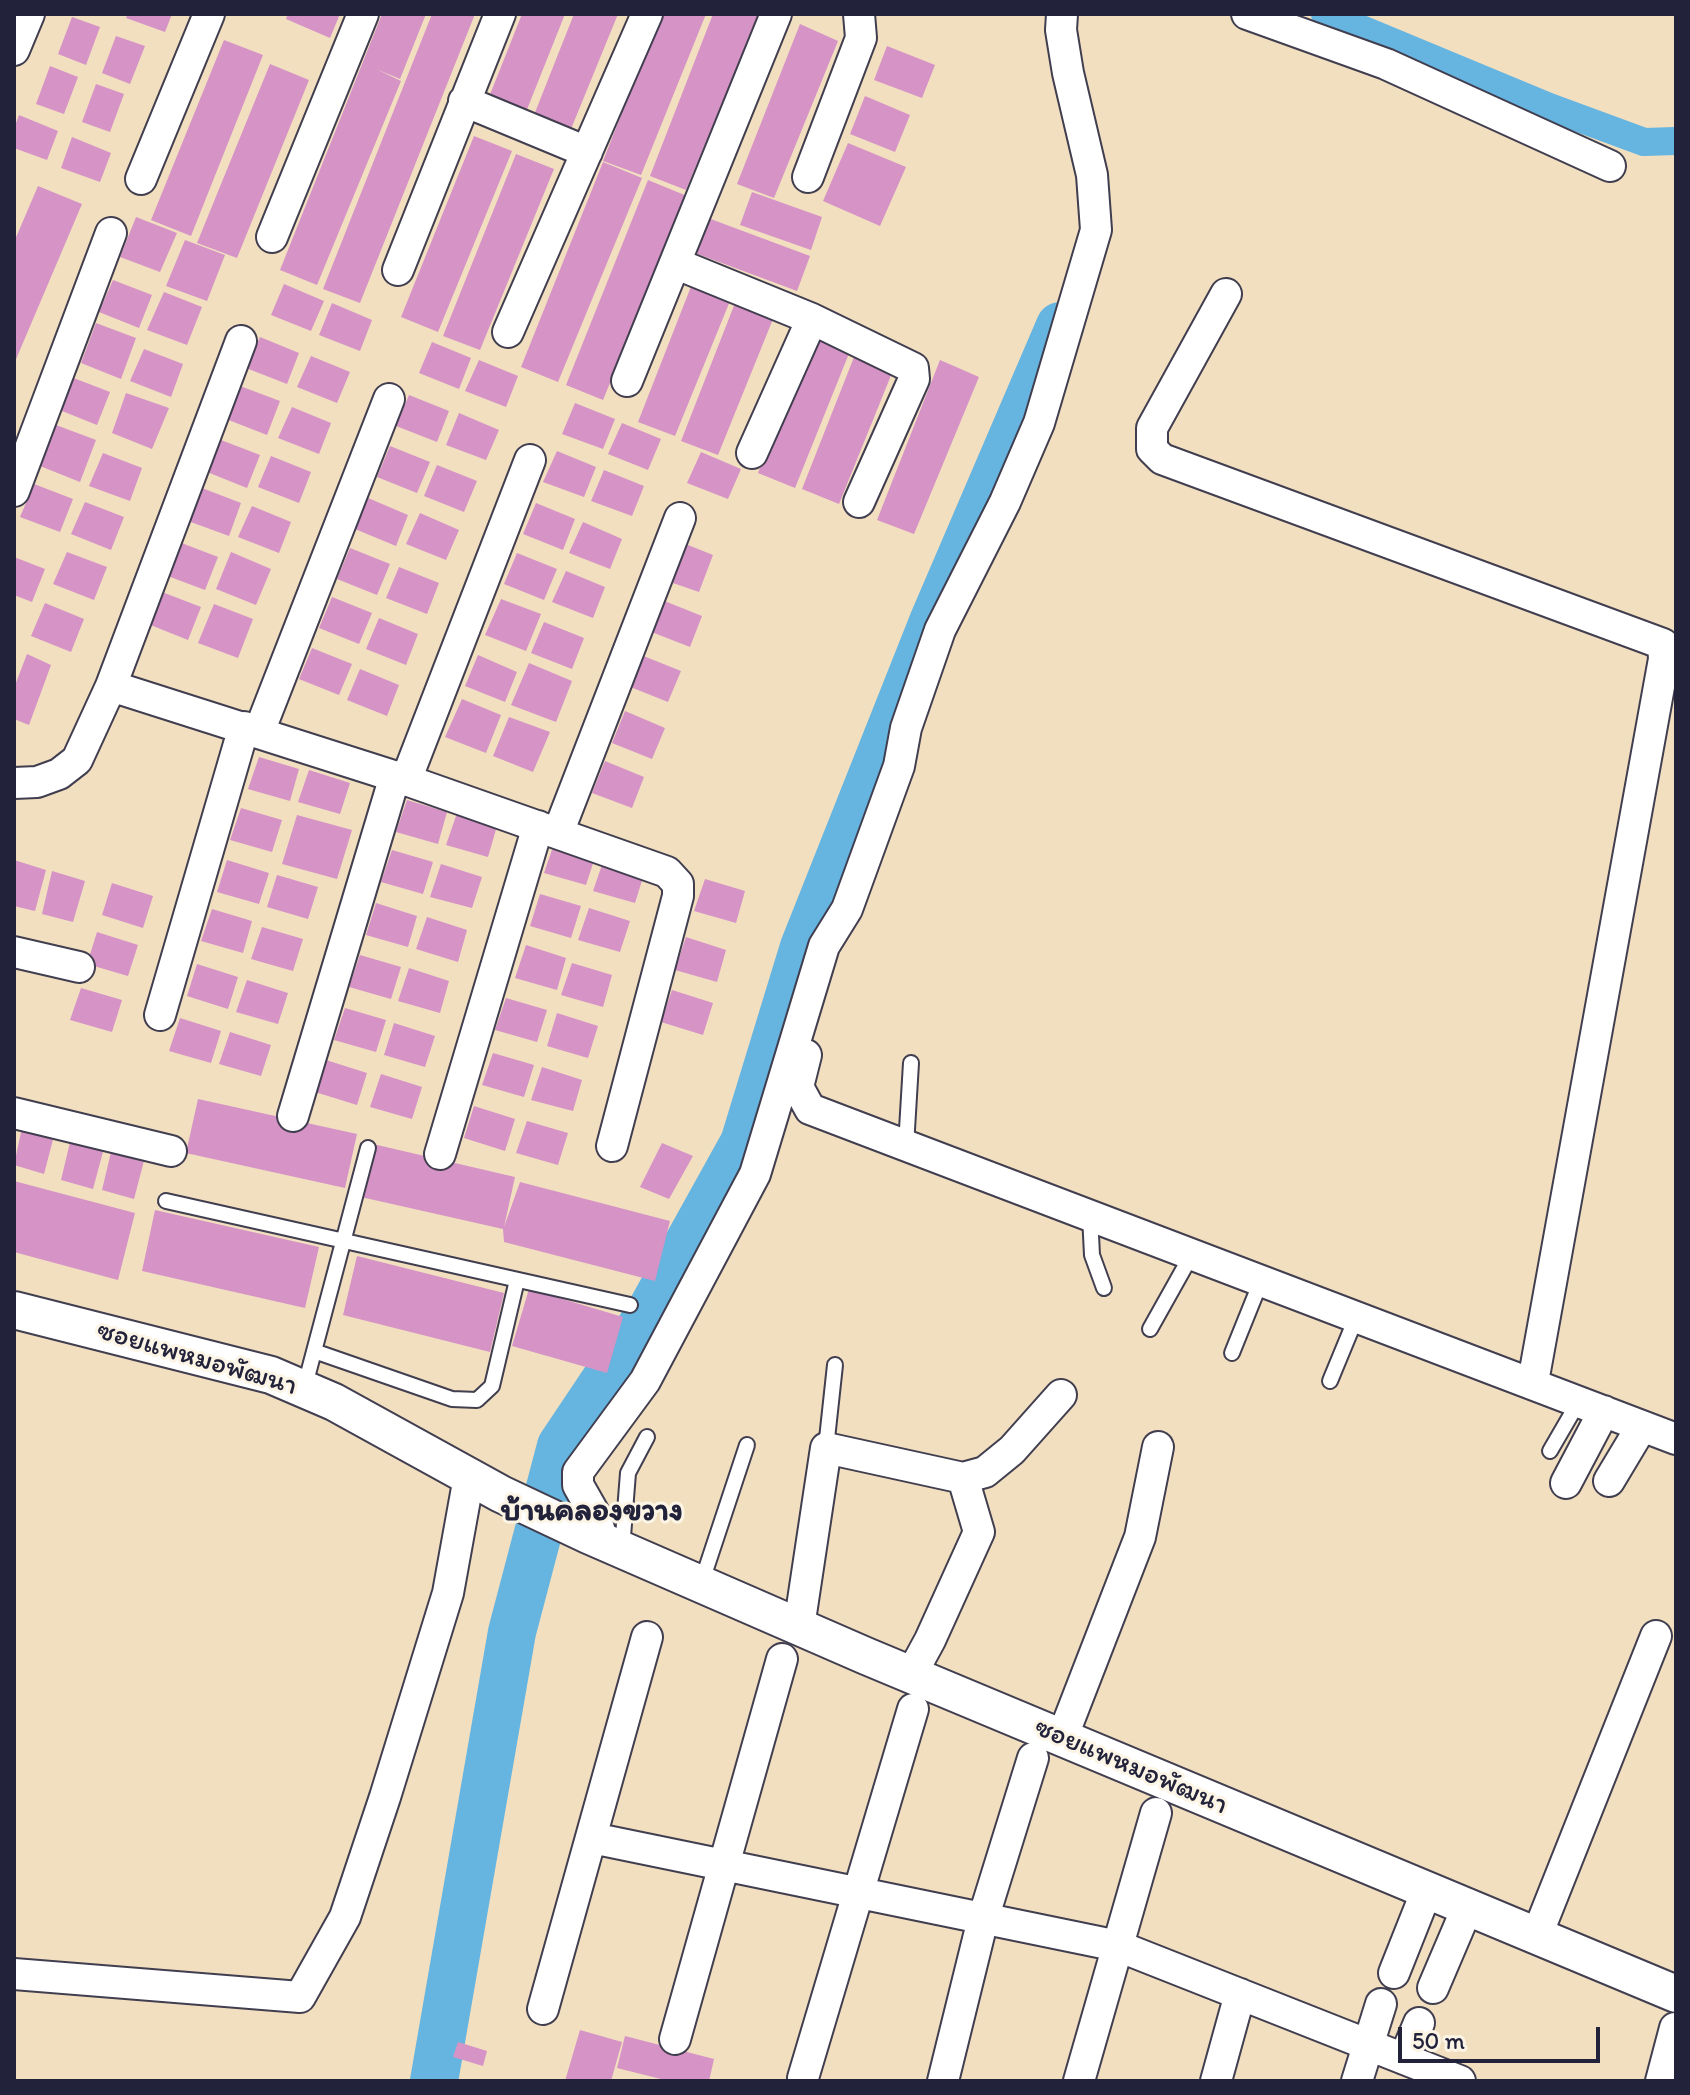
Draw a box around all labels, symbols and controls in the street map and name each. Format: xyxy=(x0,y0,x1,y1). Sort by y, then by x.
street label: ซอยแพหมอพัฒนา xyxy=(93,1314,301,1404)
district label: บ้านคลองขวาง xyxy=(501,1493,683,1531)
street label: ซอยแพหมอพัฒนา xyxy=(1029,1711,1233,1823)
scale bar xyxy=(1402,2011,1604,2061)
text: 50 m xyxy=(1412,2026,1465,2055)

